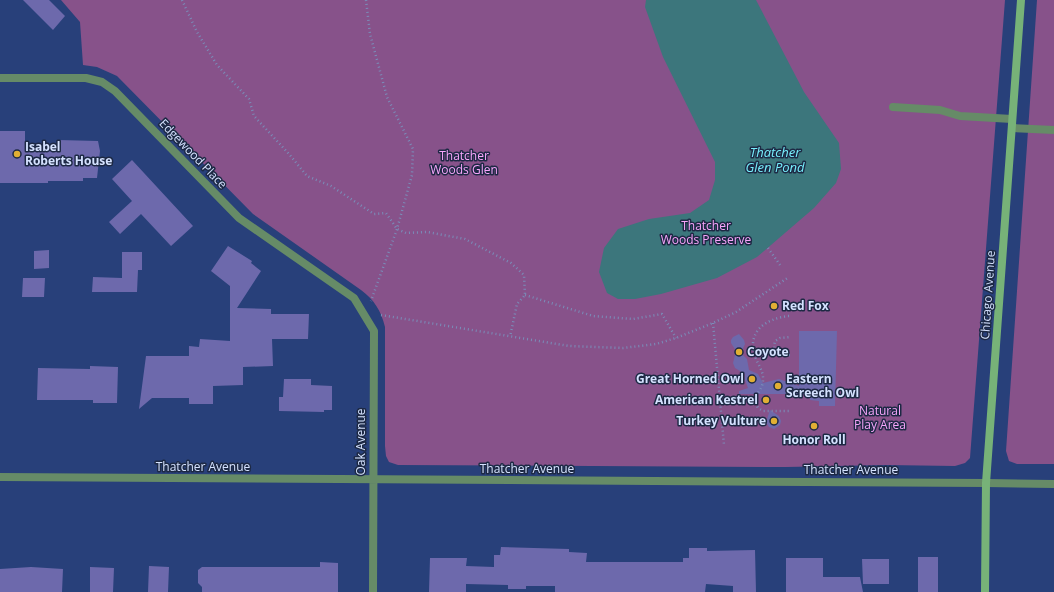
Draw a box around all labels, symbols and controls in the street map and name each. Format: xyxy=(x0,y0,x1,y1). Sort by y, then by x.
street label: Edgewood Place xyxy=(156,115,231,192)
place label: Isabel Roberts House xyxy=(25,138,112,169)
water label: Thatcher Glen Pond xyxy=(745,143,805,176)
park label: Thatcher Woods Glen xyxy=(430,147,498,178)
marker: Isabel Roberts House xyxy=(12,149,22,159)
park label: Thatcher Woods Preserve xyxy=(661,217,752,248)
street label: Chicago Avenue xyxy=(976,250,999,340)
place label: Red Fox xyxy=(782,297,829,314)
marker: Red Fox xyxy=(769,301,779,311)
place label: Coyote xyxy=(747,343,789,360)
marker: Coyote xyxy=(734,347,744,357)
place label: Great Horned Owl xyxy=(636,370,744,387)
place label: Eastern Screech Owl xyxy=(786,370,859,401)
marker: Great Horned Owl xyxy=(747,374,757,384)
marker: Eastern Screech Owl xyxy=(773,381,783,391)
place label: American Kestrel xyxy=(655,391,758,408)
marker: American Kestrel xyxy=(761,395,771,405)
park label: Natural Play Area xyxy=(854,402,906,433)
street label: Oak Avenue xyxy=(352,408,369,476)
place label: Turkey Vulture xyxy=(676,412,766,429)
marker: Turkey Vulture xyxy=(769,416,779,426)
marker: Honor Roll xyxy=(809,421,819,431)
place label: Honor Roll xyxy=(782,431,846,448)
street label: Thatcher Avenue xyxy=(156,458,251,475)
street label: Thatcher Avenue xyxy=(480,460,575,477)
street label: Thatcher Avenue xyxy=(804,461,899,478)

